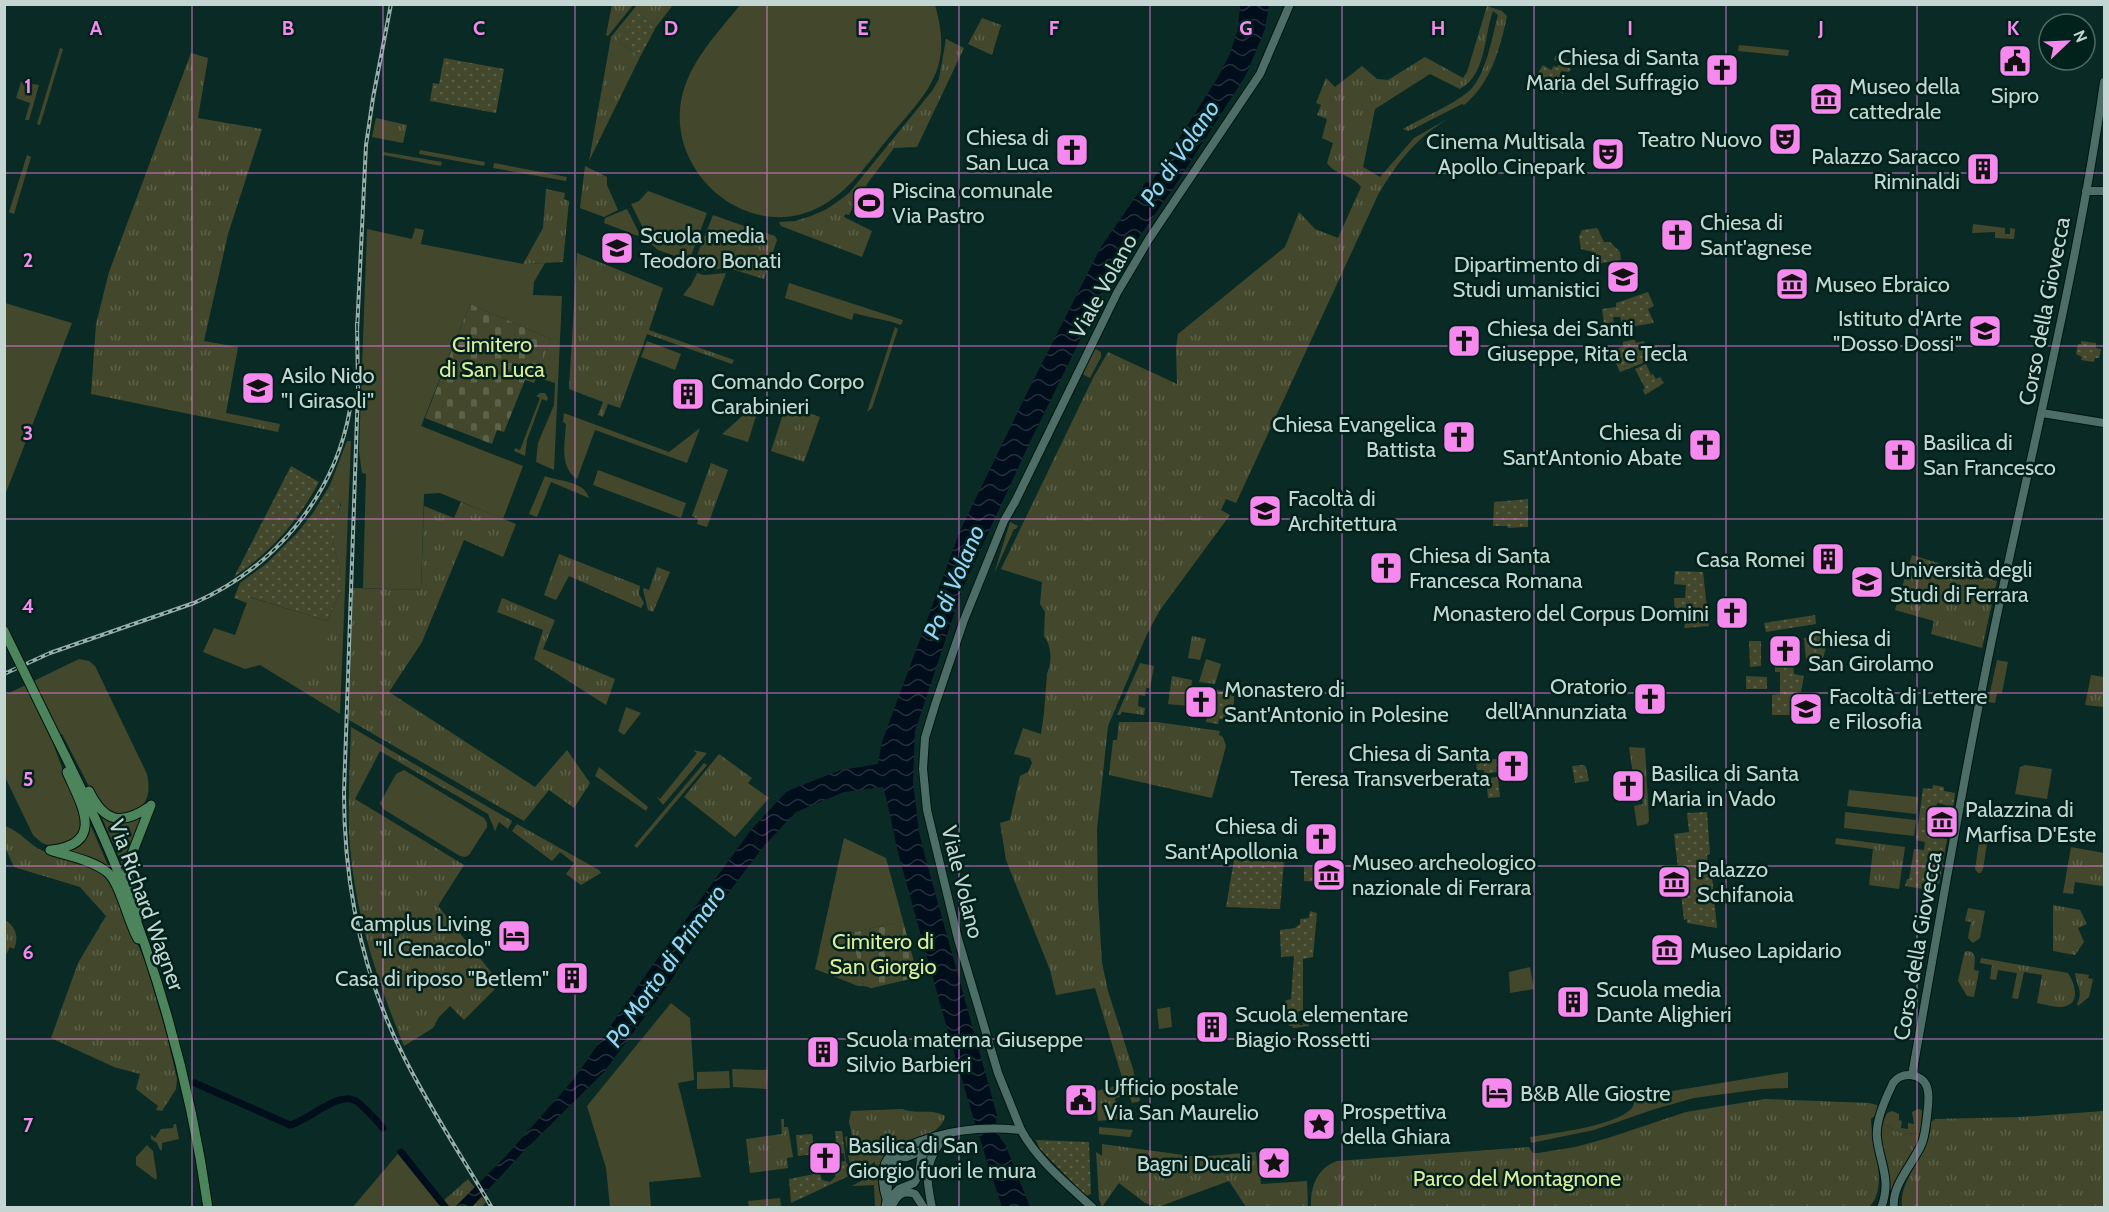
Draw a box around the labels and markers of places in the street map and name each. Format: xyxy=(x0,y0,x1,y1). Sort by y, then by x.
public building icon: Sipro xyxy=(1997,43,2033,79)
place label: Chiesa di Santa Maria del Suffragio xyxy=(1526,44,1699,96)
church icon: Chiesa di Santa Maria del Suffragio xyxy=(1704,52,1740,88)
place label: Museo della cattedrale xyxy=(1849,73,1960,125)
museum icon: Museo della cattedrale xyxy=(1808,81,1844,117)
place label: Sipro xyxy=(1991,82,2039,109)
theatre icon: Teatro Nuovo xyxy=(1767,121,1803,157)
place label: Chiesa di San Luca xyxy=(965,124,1049,176)
place label: Teatro Nuovo xyxy=(1638,126,1762,153)
place label: Cinema Multisala Apollo Cinepark xyxy=(1426,128,1585,180)
church icon: Chiesa di San Luca xyxy=(1054,132,1090,168)
theatre icon: Cinema Multisala Apollo Cinepark xyxy=(1590,136,1626,172)
place label: Palazzo Saracco Riminaldi xyxy=(1811,143,1960,195)
building icon: Palazzo Saracco Riminaldi xyxy=(1965,151,2001,187)
place label: Piscina comunale Via Pastro xyxy=(892,177,1053,229)
sports icon: Piscina comunale Via Pastro xyxy=(851,185,887,221)
place label: Chiesa di Sant'agnese xyxy=(1700,209,1812,261)
church icon: Chiesa di Sant'agnese xyxy=(1659,217,1695,253)
place label: Scuola media Teodoro Bonati xyxy=(640,222,781,274)
school or university icon: Scuola media Teodoro Bonati xyxy=(599,230,635,266)
place label: Dipartimento di Studi umanistici xyxy=(1453,251,1600,303)
school or university icon: Dipartimento di Studi umanistici xyxy=(1605,259,1641,295)
museum icon: Museo Ebraico xyxy=(1774,266,1810,302)
place label: Museo Ebraico xyxy=(1815,271,1950,298)
place label: Istituto d'Arte "Dosso Dossi" xyxy=(1833,305,1962,357)
school or university icon: Istituto d'Arte "Dosso Dossi" xyxy=(1967,313,2003,349)
place label: Chiesa dei Santi Giuseppe, Rita e Tecla xyxy=(1487,315,1688,367)
church icon: Chiesa dei Santi Giuseppe, Rita e Tecla xyxy=(1446,323,1482,359)
place label: Asilo Nido "I Girasoli" xyxy=(281,362,375,414)
place label: Comando Corpo Carabinieri xyxy=(711,368,864,420)
school or university icon: Asilo Nido "I Girasoli" xyxy=(240,370,276,406)
building icon: Comando Corpo Carabinieri xyxy=(670,376,706,412)
place label: Chiesa Evangelica Battista xyxy=(1272,411,1436,463)
church icon: Chiesa Evangelica Battista xyxy=(1441,419,1477,455)
place label: Chiesa di Sant'Antonio Abate xyxy=(1502,419,1682,471)
church icon: Chiesa di Sant'Antonio Abate xyxy=(1687,427,1723,463)
place label: Basilica di San Francesco xyxy=(1923,429,2056,481)
church icon: Basilica di San Francesco xyxy=(1882,437,1918,473)
place label: Facoltà di Architettura xyxy=(1288,485,1398,537)
school or university icon: Facoltà di Architettura xyxy=(1247,493,1283,529)
building icon: Casa Romei xyxy=(1810,541,1846,577)
place label: Chiesa di Santa Francesca Romana xyxy=(1409,542,1583,594)
place label: Casa Romei xyxy=(1696,546,1805,573)
church icon: Chiesa di Santa Francesca Romana xyxy=(1368,550,1404,586)
place label: Università degli Studi di Ferrara xyxy=(1890,556,2032,608)
school or university icon: Università degli Studi di Ferrara xyxy=(1849,564,1885,600)
church icon: Monastero del Corpus Domini xyxy=(1714,595,1750,631)
place label: Monastero del Corpus Domini xyxy=(1432,600,1709,627)
place label: Chiesa di San Girolamo xyxy=(1808,625,1934,677)
church icon: Chiesa di San Girolamo xyxy=(1767,633,1803,669)
place label: Oratorio dell'Annunziata xyxy=(1485,673,1627,725)
place label: Monastero di Sant'Antonio in Polesine xyxy=(1224,676,1449,728)
church icon: Oratorio dell'Annunziata xyxy=(1632,681,1668,717)
place label: Facoltà di Lettere e Filosofia xyxy=(1829,683,1988,735)
church icon: Monastero di Sant'Antonio in Polesine xyxy=(1183,684,1219,720)
school or university icon: Facoltà di Lettere e Filosofia xyxy=(1788,691,1824,727)
place label: Chiesa di Santa Teresa Transverberata xyxy=(1290,740,1490,792)
church icon: Chiesa di Santa Teresa Transverberata xyxy=(1495,748,1531,784)
place label: Basilica di Santa Maria in Vado xyxy=(1651,760,1800,812)
church icon: Basilica di Santa Maria in Vado xyxy=(1610,768,1646,804)
place label: Palazzina di Marfisa D'Este xyxy=(1965,796,2096,848)
museum icon: Palazzina di Marfisa D'Este xyxy=(1924,804,1960,840)
place label: Chiesa di Sant'Apollonia xyxy=(1164,813,1298,865)
church icon: Chiesa di Sant'Apollonia xyxy=(1303,821,1339,857)
place label: Museo archeologico nazionale di Ferrara xyxy=(1352,849,1536,901)
place label: Palazzo Schifanoia xyxy=(1697,856,1794,908)
museum icon: Museo archeologico nazionale di Ferrara xyxy=(1311,857,1347,893)
museum icon: Palazzo Schifanoia xyxy=(1656,864,1692,900)
place label: Camplus Living "Il Cenacolo" xyxy=(350,910,492,962)
hotel icon: Camplus Living "Il Cenacolo" xyxy=(496,918,532,954)
museum icon: Museo Lapidario xyxy=(1649,932,1685,968)
place label: Museo Lapidario xyxy=(1690,937,1842,964)
building icon: Casa di riposo "Betlem" xyxy=(554,960,590,996)
place label: Casa di riposo "Betlem" xyxy=(335,965,549,992)
place label: Scuola media Dante Alighieri xyxy=(1596,976,1732,1028)
building icon: Scuola media Dante Alighieri xyxy=(1555,984,1591,1020)
place label: Scuola elementare Biagio Rossetti xyxy=(1235,1001,1408,1053)
building icon: Scuola elementare Biagio Rossetti xyxy=(1194,1009,1230,1045)
place label: Scuola materna Giuseppe Silvio Barbieri xyxy=(846,1026,1083,1078)
building icon: Scuola materna Giuseppe Silvio Barbieri xyxy=(805,1034,841,1070)
place label: Ufficio postale Via San Maurelio xyxy=(1104,1074,1259,1126)
hotel icon: B&B Alle Giostre xyxy=(1479,1075,1515,1111)
place label: B&B Alle Giostre xyxy=(1520,1080,1670,1107)
public building icon: Ufficio postale Via San Maurelio xyxy=(1063,1082,1099,1118)
place label: Prospettiva della Ghiara xyxy=(1342,1098,1451,1150)
place icon: Prospettiva della Ghiara xyxy=(1301,1106,1337,1142)
place label: Basilica di San Giorgio fuori le mura xyxy=(848,1132,1037,1184)
church icon: Basilica di San Giorgio fuori le mura xyxy=(807,1140,843,1176)
place icon: Bagni Ducali xyxy=(1256,1145,1292,1181)
place label: Bagni Ducali xyxy=(1137,1150,1251,1177)

